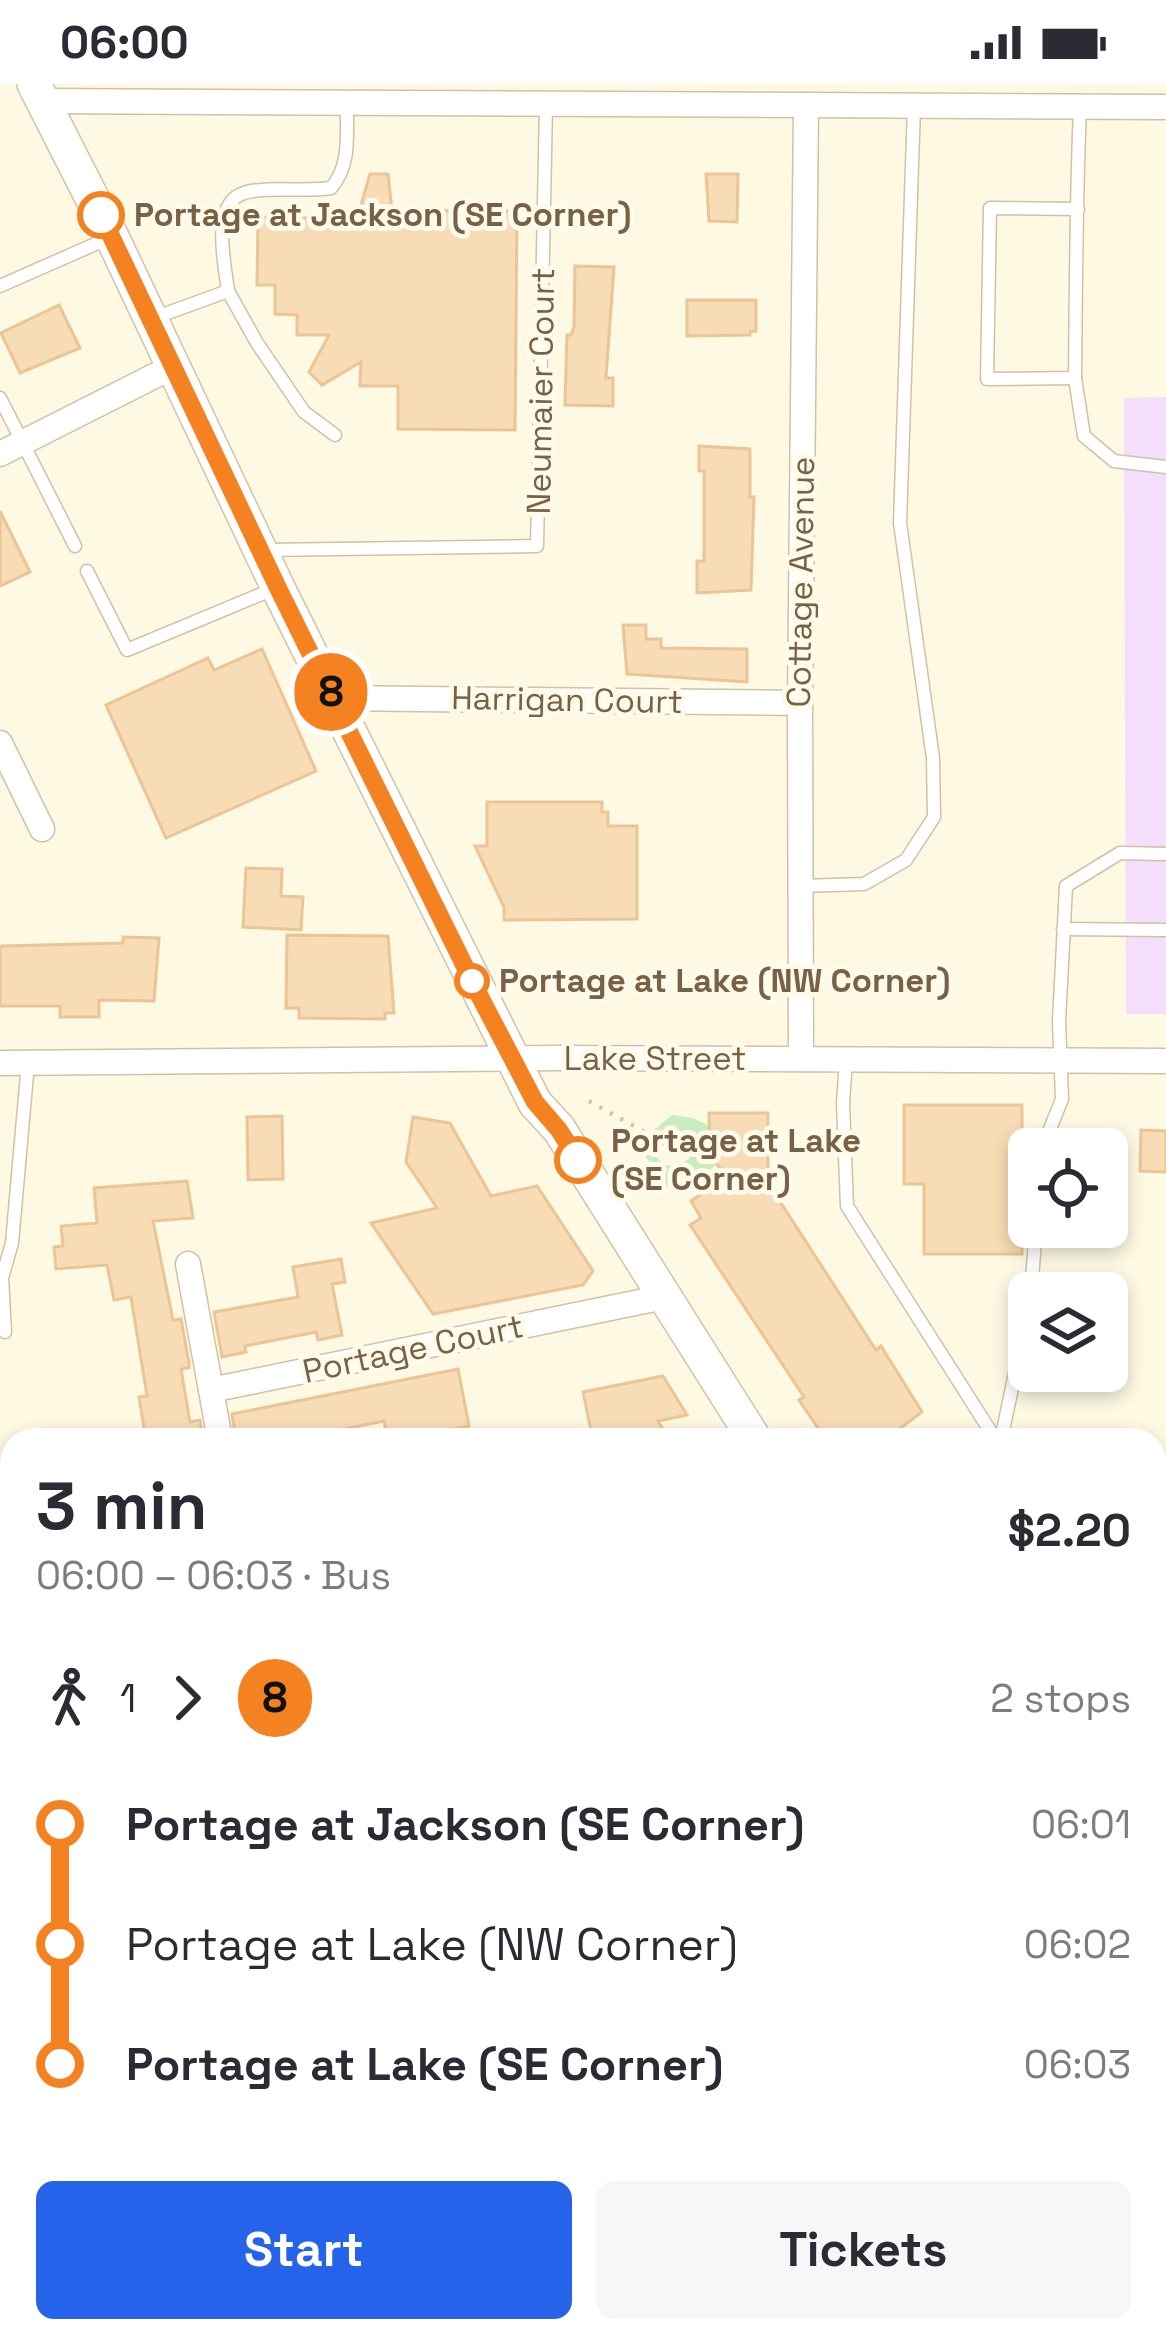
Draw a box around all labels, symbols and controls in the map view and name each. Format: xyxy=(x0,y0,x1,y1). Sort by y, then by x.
text: 06:00 xyxy=(60,14,189,71)
marker: Portage at Jackson (SE Corner) xyxy=(79,193,123,237)
place label: Portage at Jackson (SE Corner) xyxy=(134,194,631,236)
street label: Neumaier Court xyxy=(518,267,564,515)
street label: Cottage Avenue xyxy=(778,456,824,708)
line badge: 8 xyxy=(292,653,370,731)
text: 8 xyxy=(318,665,344,718)
street label: Harrigan Court xyxy=(451,677,683,723)
place label: Portage at Lake (NW Corner) xyxy=(499,960,950,1002)
marker: Portage at Lake (NW Corner) xyxy=(456,965,488,997)
street label: Lake Street xyxy=(564,1038,746,1080)
place label: Portage at Lake (SE Corner) xyxy=(611,1120,861,1200)
map controls xyxy=(1008,1128,1128,1392)
button: locate xyxy=(1008,1128,1128,1248)
marker: Portage at Lake (SE Corner) xyxy=(556,1138,600,1182)
button: layers xyxy=(1008,1272,1128,1392)
street label: Portage Court xyxy=(299,1305,527,1393)
text: 3 min xyxy=(36,1464,207,1548)
text: $2.20 xyxy=(1008,1502,1131,1559)
text: 06:00 – 06:03 · Bus xyxy=(36,1551,391,1600)
icon: walk xyxy=(36,1665,102,1731)
icon: forward xyxy=(154,1665,220,1731)
text: 8 xyxy=(262,1671,288,1724)
text: 1 xyxy=(120,1674,136,1723)
text: 2 stops xyxy=(990,1674,1131,1723)
text: Portage at Jackson (SE Corner) xyxy=(126,1796,804,1853)
text: 06:01 xyxy=(1031,1800,1131,1849)
text: Portage at Lake (NW Corner) xyxy=(126,1916,738,1973)
text: 06:02 xyxy=(1024,1920,1131,1969)
text: Portage at Lake (SE Corner) xyxy=(126,2036,723,2093)
text: 06:03 xyxy=(1024,2040,1131,2089)
button: Start xyxy=(36,2181,572,2319)
button: Tickets xyxy=(596,2181,1131,2319)

